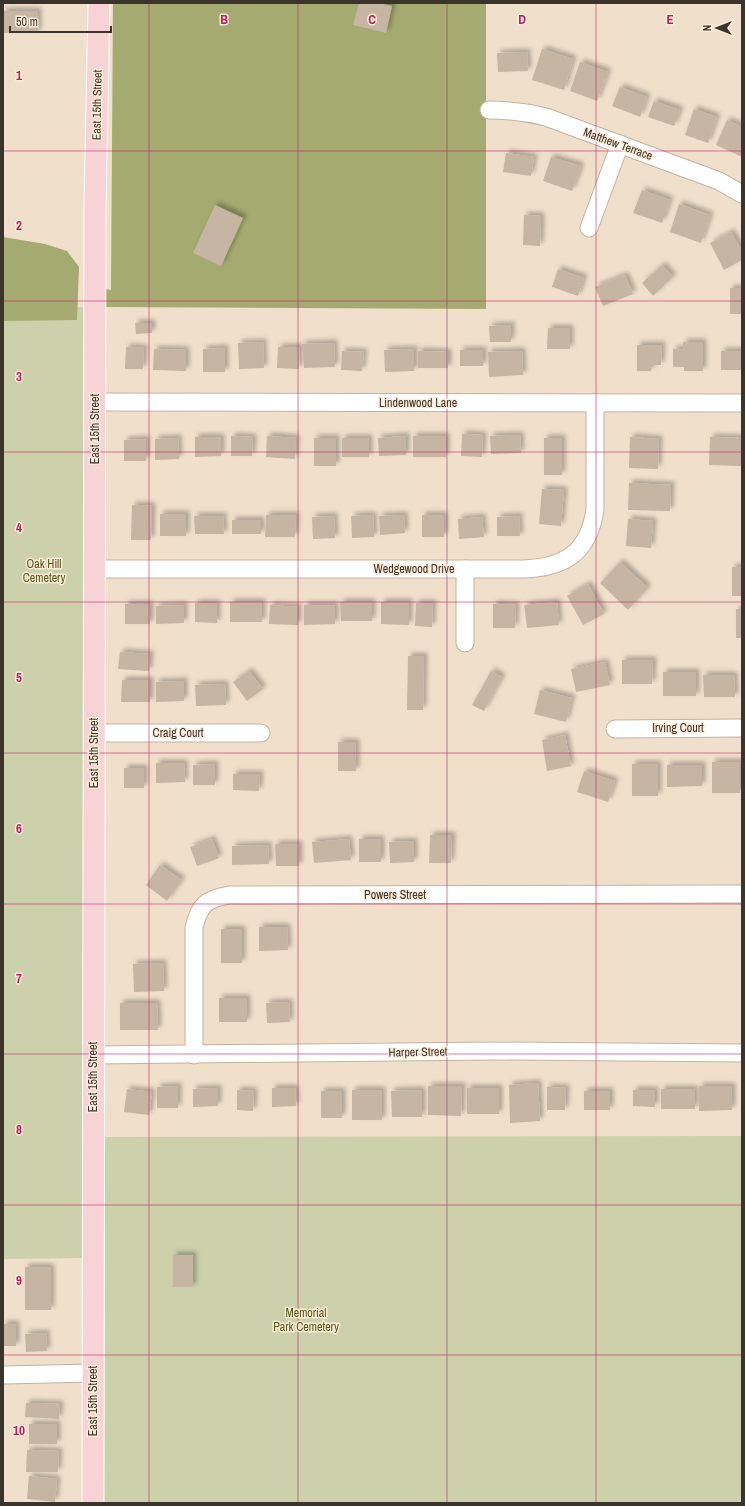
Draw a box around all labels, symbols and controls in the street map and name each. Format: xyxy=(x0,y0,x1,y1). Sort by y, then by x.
scale bar xyxy=(10,8,111,34)
north arrow xyxy=(697,8,737,48)
text: B xyxy=(220,11,228,28)
text: C xyxy=(368,11,376,28)
text: D xyxy=(518,11,526,28)
text: E xyxy=(666,11,674,28)
text: 50 m xyxy=(16,14,38,30)
text: N xyxy=(700,25,714,31)
text: 1 xyxy=(16,67,22,84)
street label: East 15th Street xyxy=(88,69,106,140)
street label: Matthew Terrace xyxy=(581,124,655,164)
text: 2 xyxy=(16,217,22,234)
text: 3 xyxy=(16,368,22,385)
street label: East 15th Street xyxy=(87,393,103,464)
street label: Lindenwood Lane xyxy=(379,395,457,411)
text: 4 xyxy=(16,519,22,536)
park label: Oak Hill Cemetery xyxy=(23,556,65,586)
street label: Wedgewood Drive xyxy=(374,561,454,577)
text: 5 xyxy=(16,669,22,686)
street label: East 15th Street xyxy=(86,717,102,788)
street label: Irving Court xyxy=(652,720,704,736)
street label: Craig Court xyxy=(153,725,204,741)
text: 6 xyxy=(16,820,22,837)
street label: Powers Street xyxy=(364,887,426,903)
text: 7 xyxy=(16,970,22,987)
street label: East 15th Street xyxy=(85,1041,101,1112)
street label: Harper Street xyxy=(388,1043,448,1061)
text: 8 xyxy=(16,1121,22,1138)
text: 9 xyxy=(16,1272,22,1289)
park label: Memorial Park Cemetery xyxy=(273,1305,339,1335)
street label: East 15th Street xyxy=(85,1365,101,1436)
text: 10 xyxy=(13,1422,25,1439)

